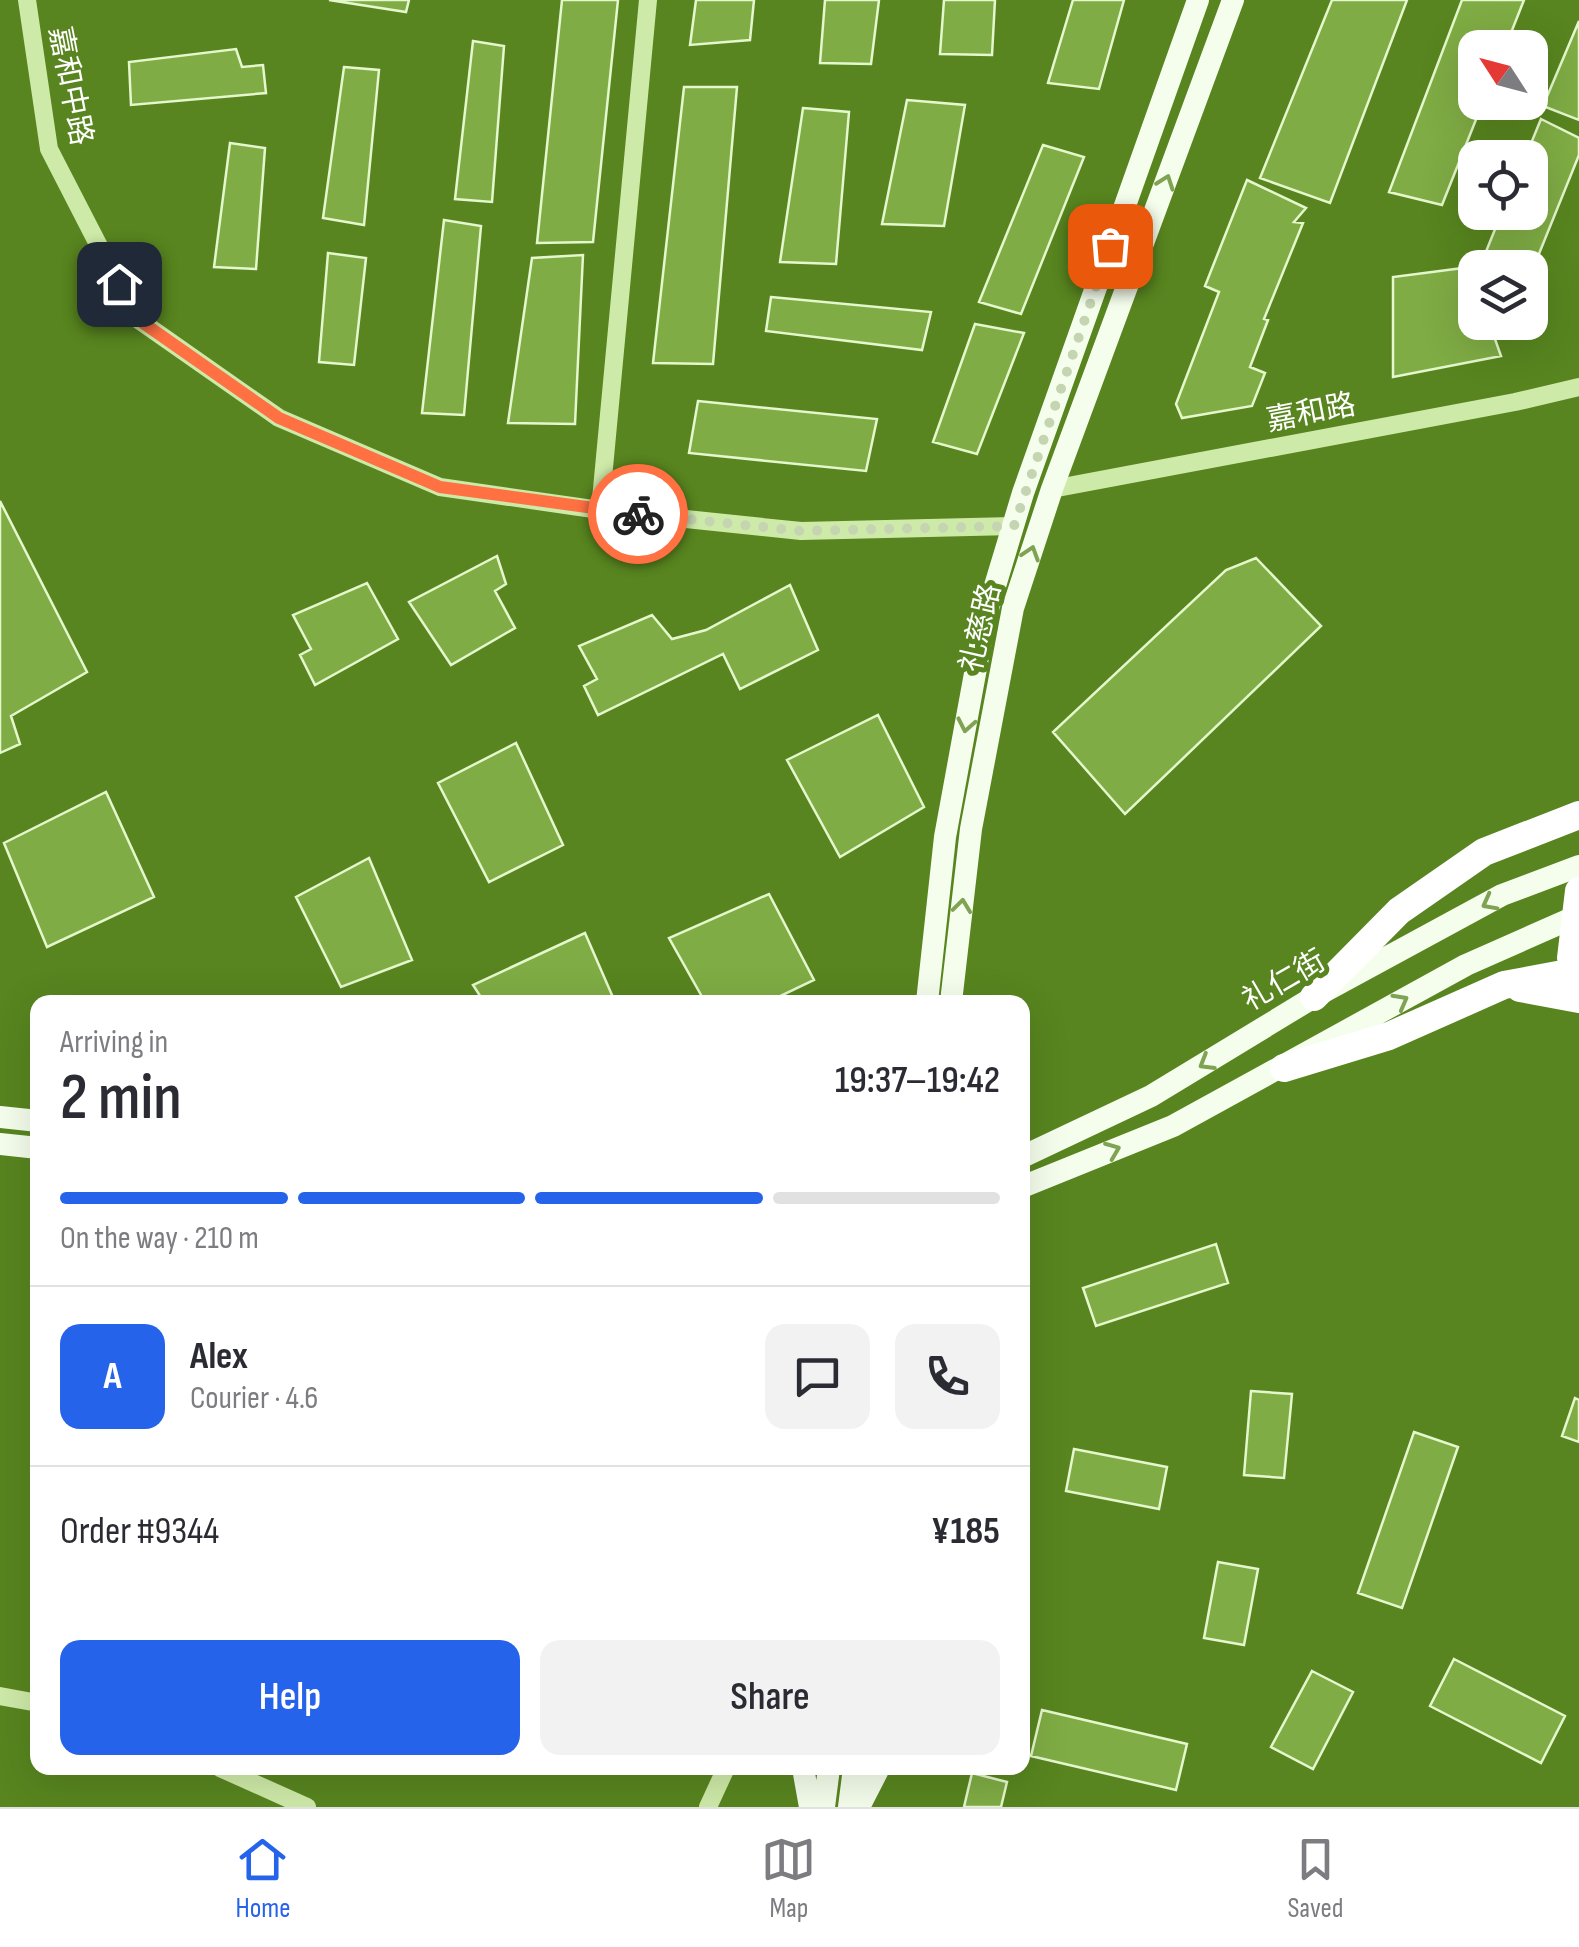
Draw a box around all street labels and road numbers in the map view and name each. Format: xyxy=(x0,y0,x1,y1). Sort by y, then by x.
street label: 嘉和中路 xyxy=(41,24,99,148)
street label: 嘉和路 xyxy=(1263,387,1359,439)
street label: 礼慈路 xyxy=(953,580,1009,676)
street label: 礼仁街 xyxy=(1236,943,1332,1019)

